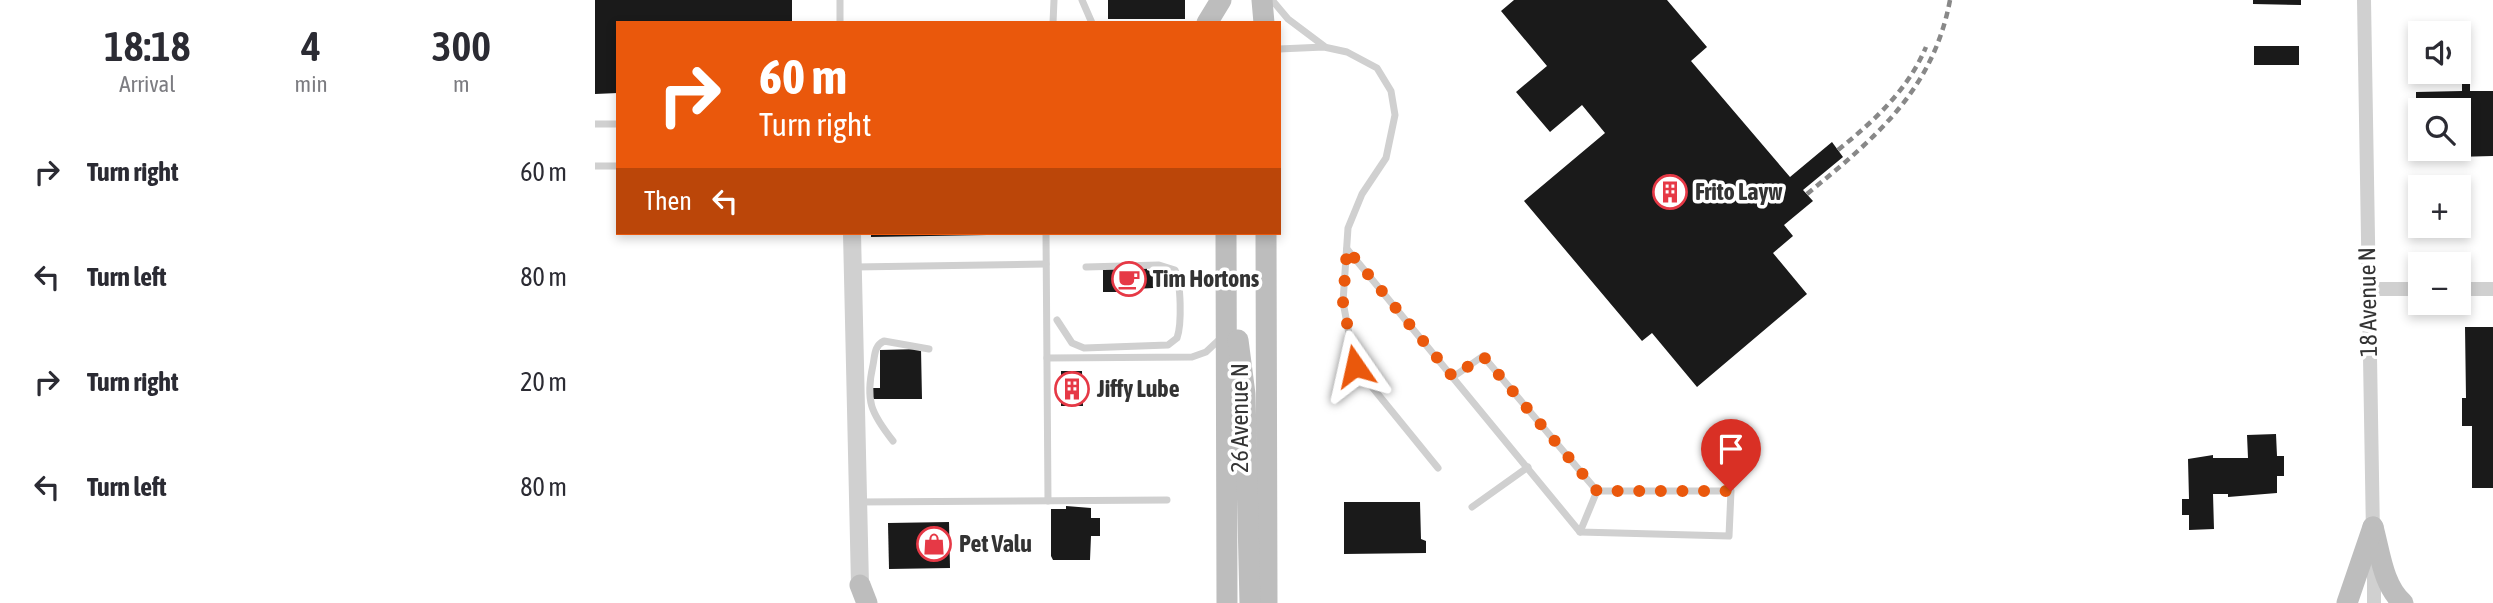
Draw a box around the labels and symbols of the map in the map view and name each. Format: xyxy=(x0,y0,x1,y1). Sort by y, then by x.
building icon: Frito Layw xyxy=(1651,173,1689,211)
place label: Frito Layw xyxy=(1695,178,1783,205)
street label: 18 Avenue N xyxy=(2353,247,2382,357)
cafe icon: Tim Hortons xyxy=(1110,260,1148,298)
place label: Tim Hortons xyxy=(1153,265,1260,292)
position arrow xyxy=(1318,329,1392,403)
street label: 26 Avenue N xyxy=(1226,363,1253,473)
building icon: Jiffy Lube xyxy=(1053,370,1091,408)
place label: Jiffy Lube xyxy=(1096,375,1180,402)
pin xyxy=(1701,419,1761,491)
shop icon: Pet Valu xyxy=(915,525,953,563)
place label: Pet Valu xyxy=(959,530,1032,557)

